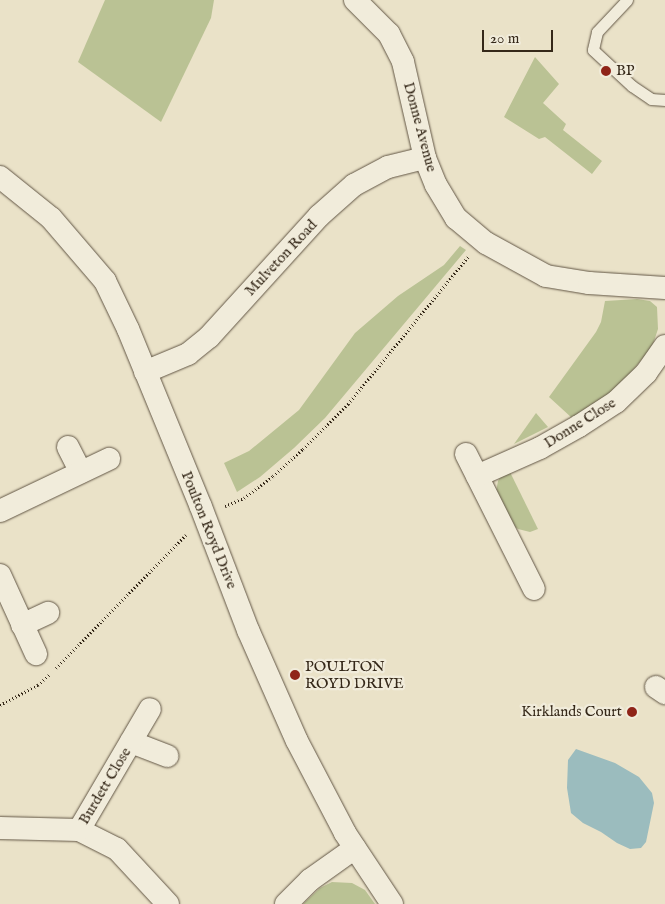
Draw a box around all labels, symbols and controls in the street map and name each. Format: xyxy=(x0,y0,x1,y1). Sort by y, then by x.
scale bar xyxy=(485,20,556,52)
text: 20 m xyxy=(490,29,519,48)
place label: BP xyxy=(616,62,635,80)
marker: BP xyxy=(600,65,612,77)
street label: Donne Avenue xyxy=(399,80,441,174)
street label: Mulveton Road xyxy=(241,216,321,300)
street label: Donne Close xyxy=(541,394,619,452)
street label: Poulton Royd Drive xyxy=(177,469,241,591)
place label: POULTON ROYD DRIVE xyxy=(305,657,404,692)
marker: POULTON ROYD DRIVE xyxy=(289,669,301,681)
place label: Kirklands Court xyxy=(521,703,622,721)
marker: Kirklands Court xyxy=(626,706,638,718)
street label: Burdett Close xyxy=(75,744,135,828)

